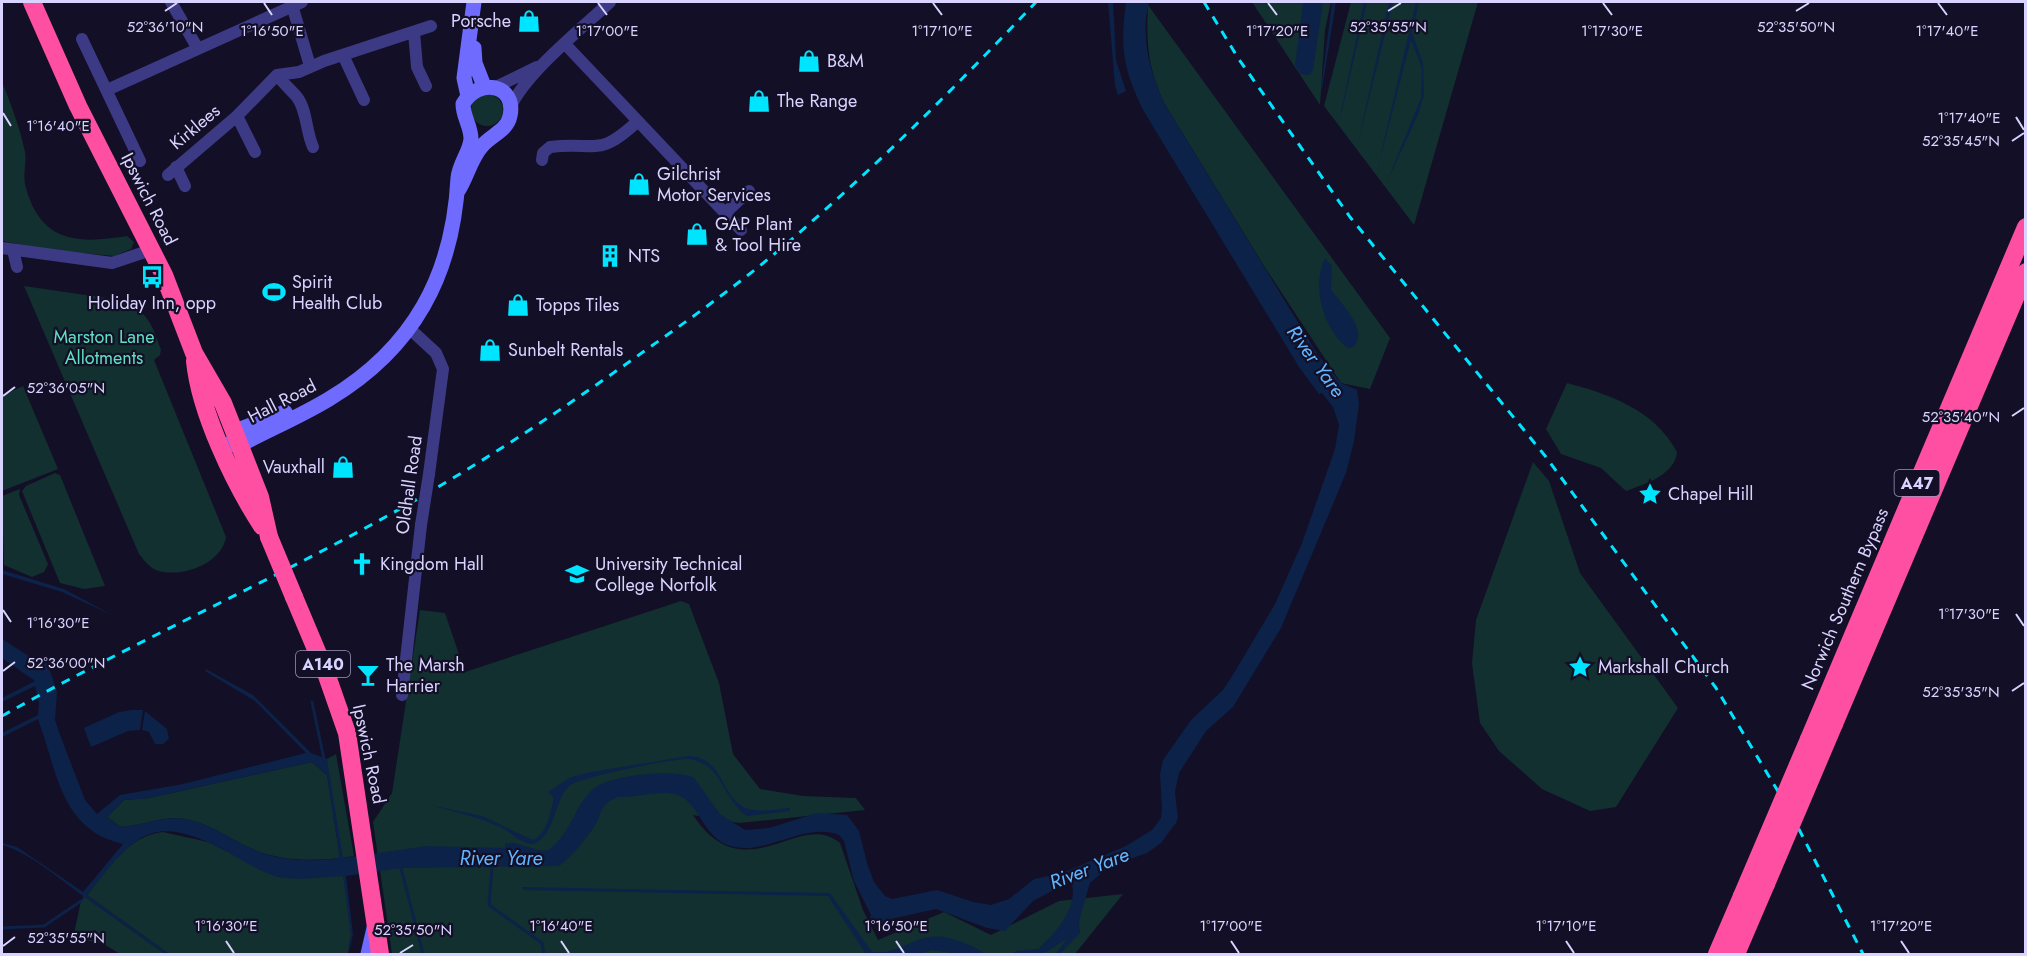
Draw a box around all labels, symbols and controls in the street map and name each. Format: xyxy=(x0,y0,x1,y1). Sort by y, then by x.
place label: Porsche xyxy=(451,8,511,34)
shop icon: Porsche xyxy=(516,8,542,34)
text: 52°36'10"N xyxy=(127,16,203,38)
text: 52°35'55"N xyxy=(1349,16,1427,38)
text: 52°35'50"N xyxy=(1757,16,1835,38)
text: 1°16'50"E xyxy=(240,20,304,42)
text: 1°17'00"E xyxy=(575,20,639,42)
text: 1°17'10"E xyxy=(912,20,972,42)
text: 1°17'20"E xyxy=(1246,20,1308,42)
text: 1°17'30"E xyxy=(1581,20,1643,42)
text: 1°17'40"E xyxy=(1916,20,1978,42)
shop icon: B&M xyxy=(796,48,822,74)
place label: B&M xyxy=(827,48,864,74)
shop icon: The Range xyxy=(746,88,772,114)
place label: The Range xyxy=(777,88,857,114)
street label: Kirklees xyxy=(164,98,226,156)
text: 1°17'40"E xyxy=(1938,107,2000,129)
text: 1°16'40"E xyxy=(26,115,90,137)
text: 52°35'45"N xyxy=(1922,130,2000,152)
street label: Ipswich Road xyxy=(114,148,184,250)
place label: Gilchrist Motor Services xyxy=(657,161,771,208)
shop icon: Gilchrist Motor Services xyxy=(626,171,652,197)
place label: GAP Plant & Tool Hire xyxy=(715,211,801,258)
shop icon: GAP Plant & Tool Hire xyxy=(684,221,710,247)
building icon: NTS xyxy=(597,243,623,269)
place label: NTS xyxy=(628,243,660,269)
bus stop icon: Holiday Inn, opp xyxy=(139,264,165,290)
place label: Spirit Health Club xyxy=(292,269,382,316)
sports icon: Spirit Health Club xyxy=(261,279,287,305)
place label: Holiday Inn, opp xyxy=(88,290,216,316)
shop icon: Topps Tiles xyxy=(505,292,531,318)
place label: Topps Tiles xyxy=(536,292,619,318)
water label: River Yare xyxy=(1279,319,1352,403)
park label: Marston Lane Allotments xyxy=(53,324,155,371)
shop icon: Sunbelt Rentals xyxy=(477,337,503,363)
place label: Sunbelt Rentals xyxy=(508,337,623,363)
street label: Hall Road xyxy=(243,373,321,429)
text: 52°36'05"N xyxy=(27,377,105,399)
text: 52°35'40"N xyxy=(1922,406,2000,428)
street label: Oldhall Road xyxy=(389,434,429,536)
place label: Vauxhall xyxy=(263,454,325,480)
shop icon: Vauxhall xyxy=(330,454,356,480)
road number: A47 xyxy=(1894,470,1940,496)
place icon: Chapel Hill xyxy=(1637,481,1663,507)
place label: Chapel Hill xyxy=(1668,481,1753,507)
street label: Norwich Southern Bypass xyxy=(1795,504,1895,694)
church icon: Kingdom Hall xyxy=(349,551,375,577)
place label: Kingdom Hall xyxy=(380,551,484,577)
place label: University Technical College Norfolk xyxy=(595,551,743,598)
school or university icon: University Technical College Norfolk xyxy=(564,561,590,587)
text: 1°17'30"E xyxy=(1938,603,2000,625)
text: 1°16'30"E xyxy=(26,612,90,634)
road number: A140 xyxy=(296,651,350,677)
text: 52°36'00"N xyxy=(27,652,105,674)
place label: The Marsh Harrier xyxy=(386,652,465,699)
place icon: Markshall Church xyxy=(1567,654,1593,680)
place label: Markshall Church xyxy=(1598,654,1730,680)
bar icon: The Marsh Harrier xyxy=(355,662,381,688)
text: 52°35'35"N xyxy=(1922,681,2000,703)
street label: Ipswich Road xyxy=(346,702,392,806)
water label: River Yare xyxy=(1045,840,1133,897)
water label: River Yare xyxy=(459,844,543,873)
text: 1°16'30"E xyxy=(194,915,258,937)
text: 1°16'40"E xyxy=(529,915,593,937)
text: 1°16'50"E xyxy=(864,915,928,937)
text: 1°17'00"E xyxy=(1199,915,1263,937)
text: 1°17'10"E xyxy=(1536,915,1596,937)
text: 1°17'20"E xyxy=(1870,915,1932,937)
text: 52°35'50"N xyxy=(374,919,452,941)
text: 52°35'55"N xyxy=(27,927,105,949)

